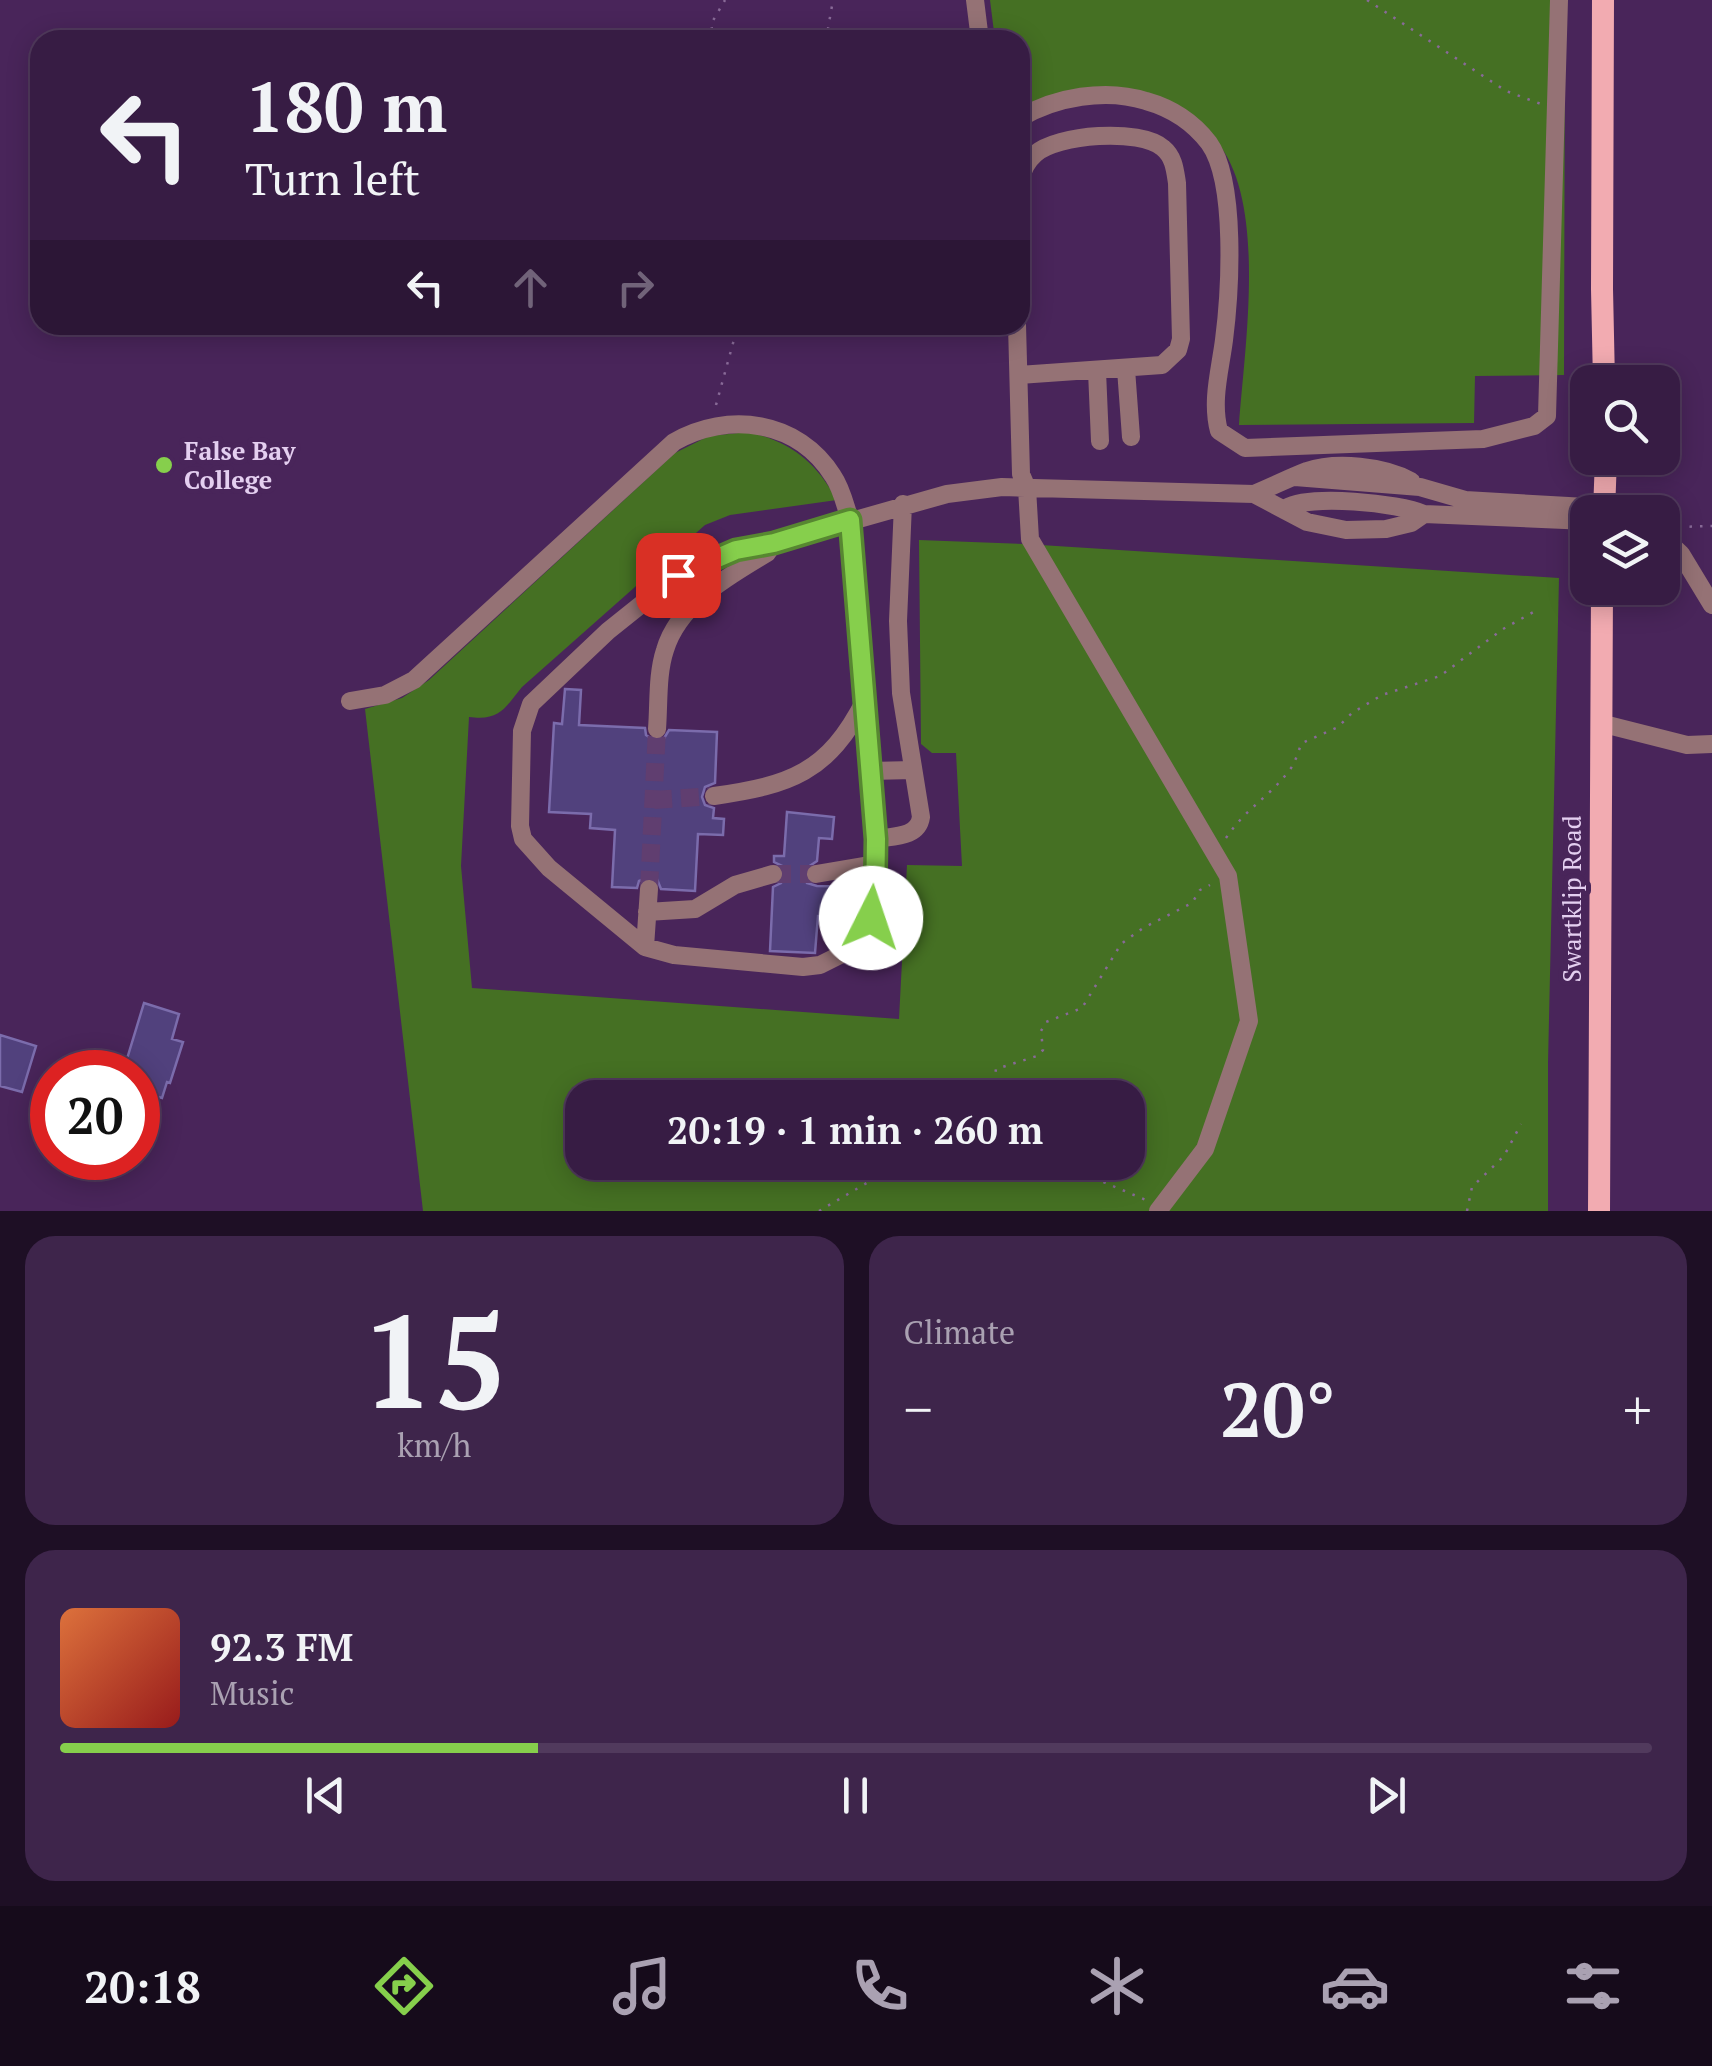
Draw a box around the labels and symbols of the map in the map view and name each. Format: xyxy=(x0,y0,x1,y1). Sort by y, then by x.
place label: False Bay College xyxy=(184,434,296,496)
marker: False Bay College xyxy=(153,454,175,476)
pin xyxy=(636,533,721,618)
street label: Swartklip Road xyxy=(1555,815,1588,983)
position arrow xyxy=(819,866,923,970)
speed limit sign: 20 xyxy=(30,1050,160,1180)

